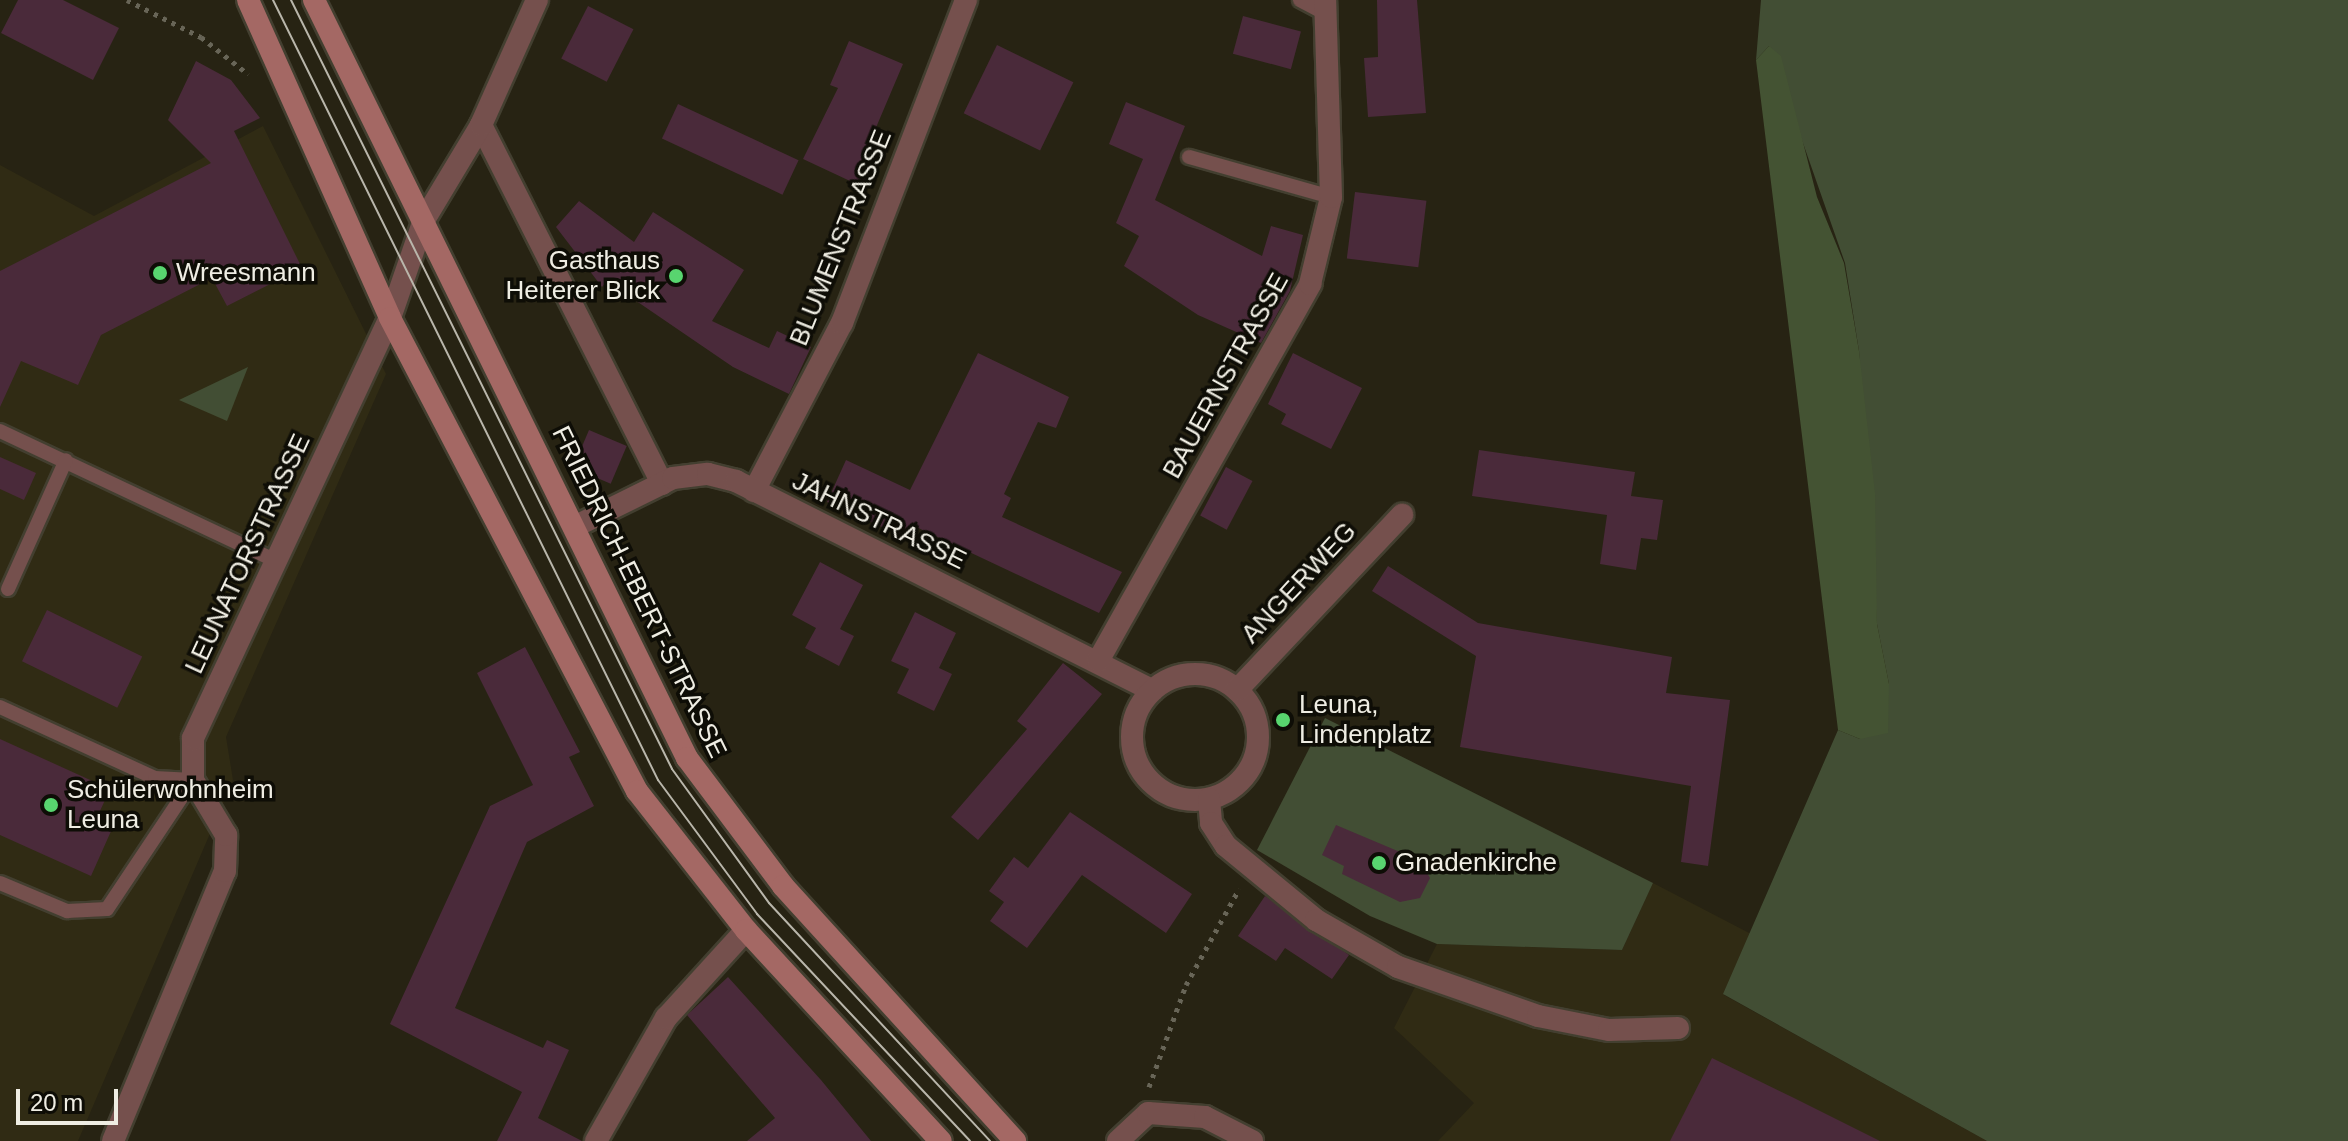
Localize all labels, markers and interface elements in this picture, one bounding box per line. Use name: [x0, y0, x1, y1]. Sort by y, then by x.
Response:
street label: BLUMENSTRASSE: [784, 126, 898, 350]
place label: Gasthaus Heiterer Blick: [505, 245, 660, 306]
place label: Wreesmann: [176, 257, 316, 289]
marker: Wreesmann: [151, 264, 169, 282]
marker: Gasthaus Heiterer Blick: [667, 267, 685, 285]
street label: BAUERNSTRASSE: [1157, 268, 1295, 484]
street label: FRIEDRICH-EBERT-STRASSE: [545, 421, 733, 763]
street label: LEUNATORSTRASSE: [179, 429, 317, 679]
street label: JAHNSTRASSE: [787, 465, 971, 577]
street label: ANGERWEG: [1235, 516, 1363, 650]
place label: Leuna, Lindenplatz: [1299, 689, 1432, 750]
marker: Leuna, Lindenplatz: [1274, 711, 1292, 729]
place label: Schülerwohnheim Leuna: [67, 774, 274, 836]
marker: Schülerwohnheim Leuna: [42, 796, 60, 814]
place label: Gnadenkirche: [1395, 847, 1557, 879]
marker: Gnadenkirche: [1370, 854, 1388, 872]
scale bar: [20, 1073, 122, 1123]
text: 20 m: [30, 1089, 83, 1116]

